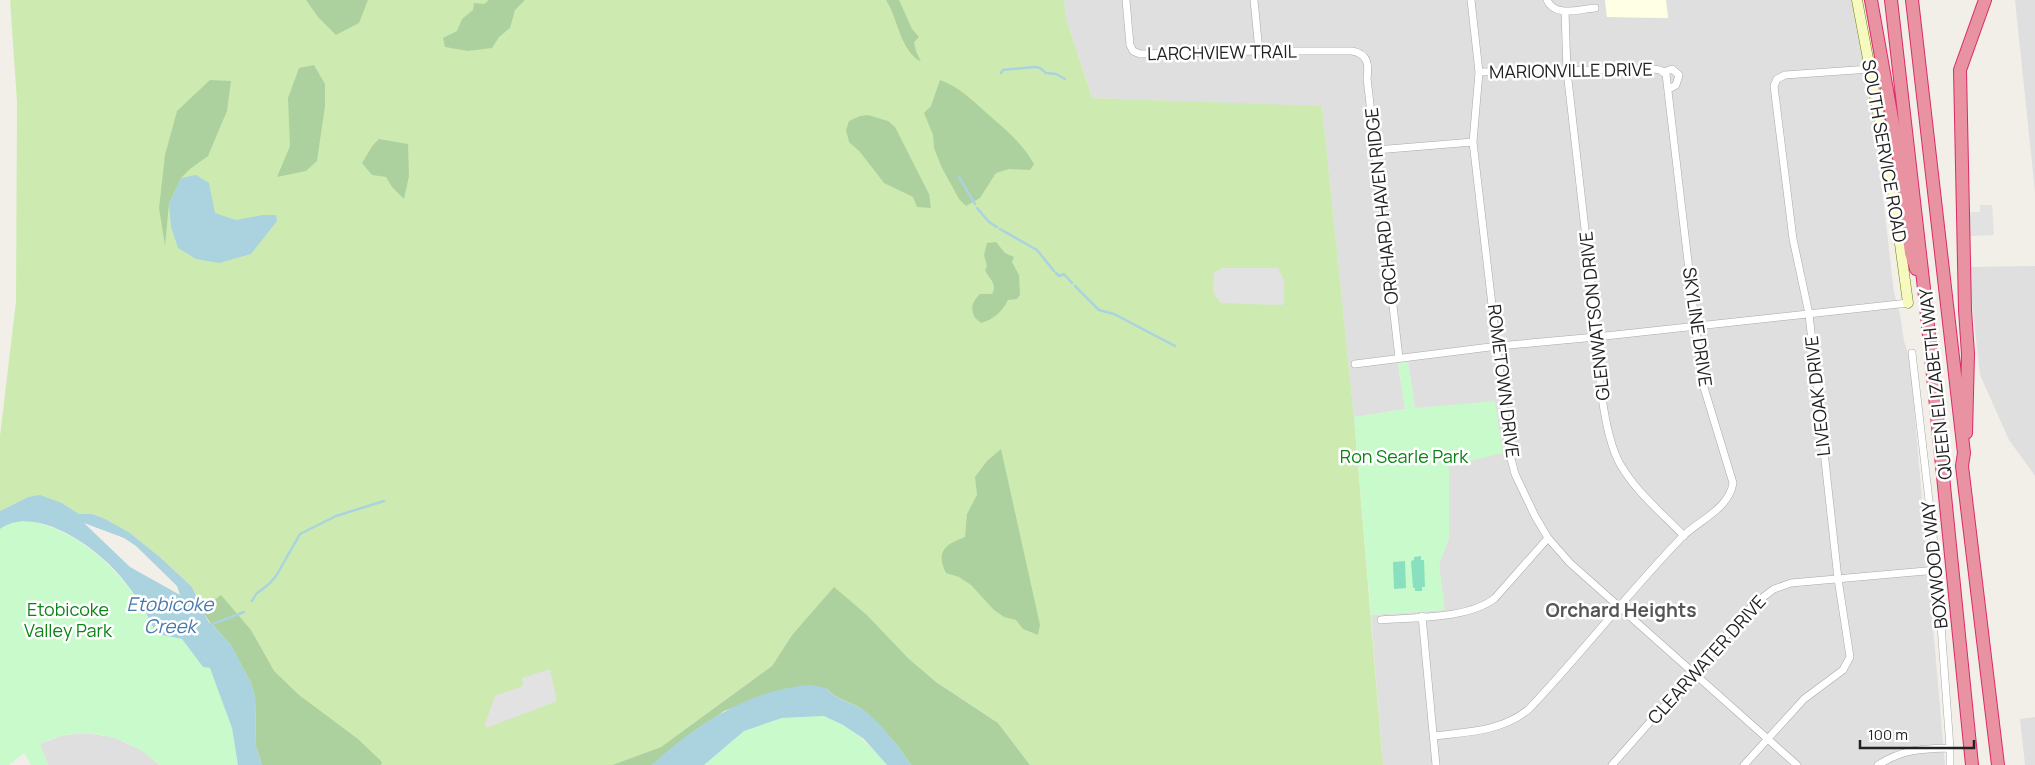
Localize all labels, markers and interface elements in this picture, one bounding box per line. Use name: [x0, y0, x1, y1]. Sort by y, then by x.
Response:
street label: LARCHVIEW TRAIL: [1147, 39, 1297, 65]
street label: MARIONVILLE DRIVE: [1489, 57, 1653, 83]
street label: SOUTH SERVICE ROAD: [1857, 57, 1913, 244]
street label: ORCHARD HAVEN RIDGE: [1359, 106, 1403, 306]
street label: GLENWATSON DRIVE: [1573, 230, 1615, 402]
street label: SKYLINE DRIVE: [1678, 266, 1718, 388]
street label: QUEEN ELIZABETH WAY: [1913, 286, 1957, 481]
street label: ROMETOWN DRIVE: [1483, 303, 1525, 459]
street label: LIVEOAK DRIVE: [1799, 335, 1835, 457]
park label: Ron Searle Park: [1340, 444, 1469, 468]
street label: BOXWOOD WAY: [1915, 499, 1953, 630]
street label: CLEARWATER DRIVE: [1642, 590, 1771, 729]
water label: Etobicoke Creek: [127, 591, 215, 639]
park label: Etobicoke Valley Park: [24, 597, 113, 642]
district label: Orchard Heights: [1546, 597, 1696, 623]
scale bar: [1860, 718, 1974, 750]
text: 100 m: [1868, 724, 1908, 745]

